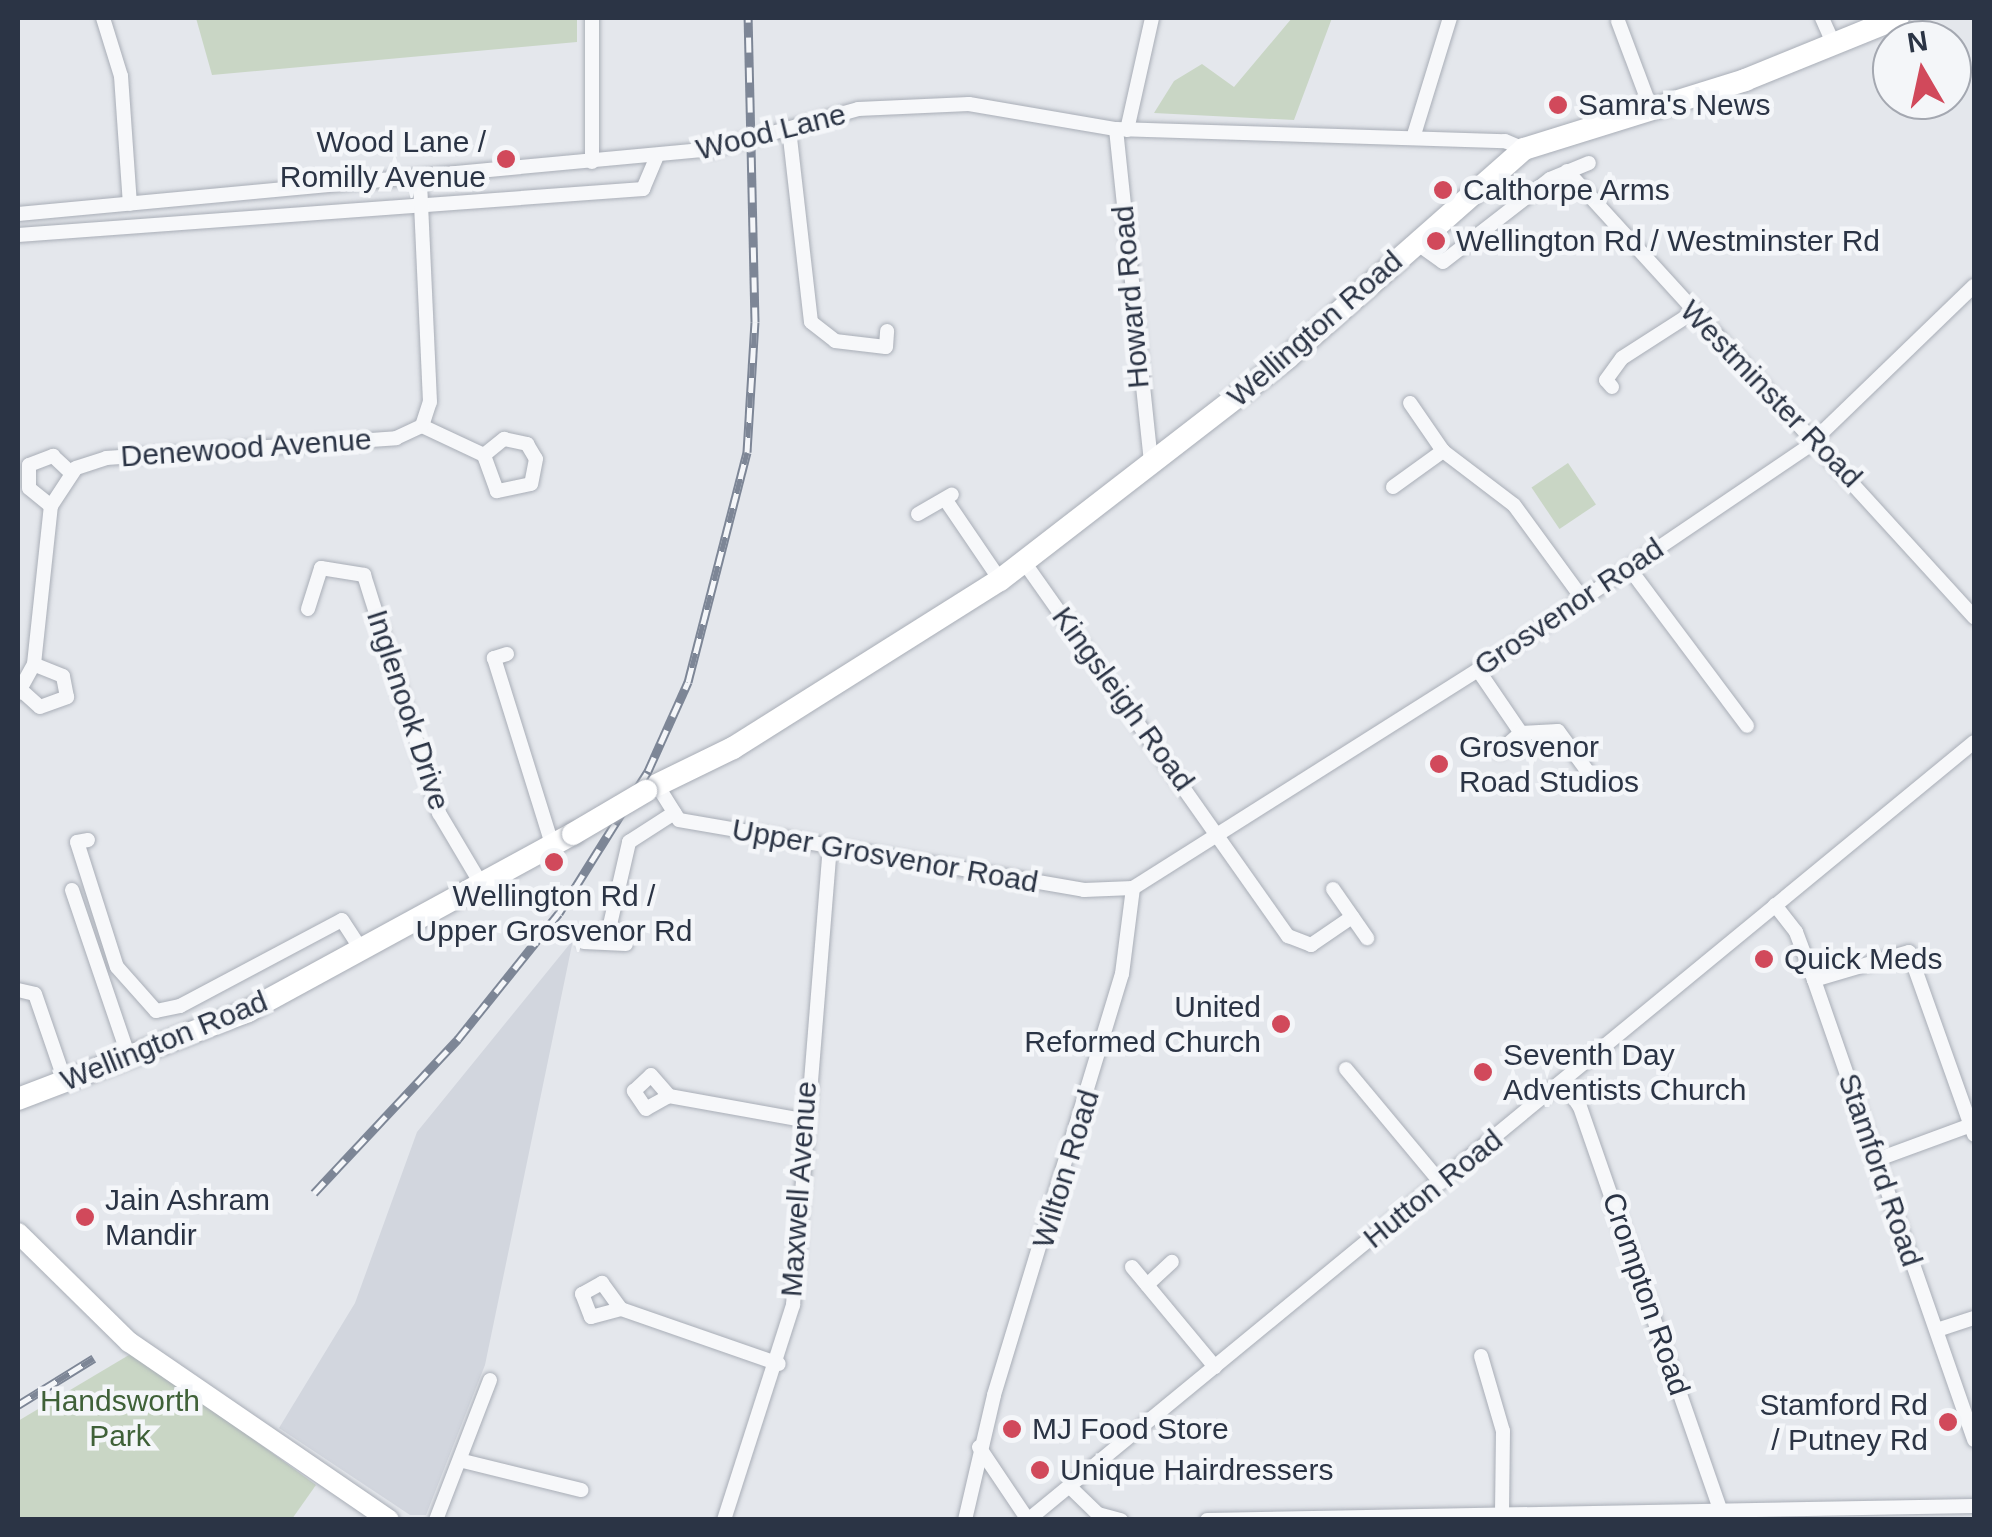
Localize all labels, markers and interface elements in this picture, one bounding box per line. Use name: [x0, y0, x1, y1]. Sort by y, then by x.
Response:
north arrow: [1872, 20, 1972, 120]
text: N: [1905, 25, 1930, 59]
place label: Samra's News: [1578, 87, 1770, 123]
marker: Samra's News: [1547, 94, 1569, 116]
street label: Wood Lane: [692, 96, 850, 168]
place label: Wood Lane / Romilly Avenue: [278, 124, 486, 194]
marker: Wood Lane / Romilly Avenue: [495, 148, 517, 170]
place label: Calthorpe Arms: [1463, 172, 1671, 208]
marker: Calthorpe Arms: [1432, 179, 1454, 201]
street label: Howard Road: [1105, 204, 1157, 390]
place label: Wellington Rd / Westminster Rd: [1456, 223, 1880, 259]
marker: Wellington Rd / Westminster Rd: [1425, 230, 1447, 252]
street label: Wellington Road: [1220, 243, 1410, 415]
street label: Westminster Road: [1673, 293, 1869, 495]
street label: Denewood Avenue: [119, 421, 373, 475]
street label: Grosvenor Road: [1468, 531, 1670, 683]
street label: Kingsleigh Road: [1044, 600, 1202, 798]
street label: Inglenook Drive: [359, 605, 457, 815]
place label: Grosvenor Road Studios: [1459, 729, 1639, 800]
marker: Grosvenor Road Studios: [1428, 753, 1450, 775]
street label: Upper Grosvenor Road: [729, 811, 1041, 901]
marker: Wellington Rd / Upper Grosvenor Rd: [543, 851, 565, 873]
place label: Wellington Rd / Upper Grosvenor Rd: [416, 878, 692, 948]
place label: Quick Meds: [1784, 941, 1942, 977]
marker: Quick Meds: [1753, 948, 1775, 970]
street label: Wellington Road: [55, 983, 273, 1099]
place label: United Reformed Church: [1024, 989, 1261, 1060]
marker: United Reformed Church: [1270, 1013, 1292, 1035]
place label: Seventh Day Adventists Church: [1503, 1037, 1746, 1108]
marker: Seventh Day Adventists Church: [1472, 1061, 1494, 1083]
street label: Stamford Road: [1830, 1069, 1930, 1271]
street label: Maxwell Avenue: [773, 1079, 825, 1299]
street label: Wilton Road: [1025, 1086, 1107, 1252]
street label: Hutton Road: [1356, 1122, 1510, 1256]
place label: Jain Ashram Mandir: [105, 1182, 272, 1252]
street label: Crompton Road: [1595, 1188, 1697, 1400]
marker: Jain Ashram Mandir: [74, 1206, 96, 1228]
park label: Handsworth Park: [40, 1383, 200, 1454]
place label: Stamford Rd / Putney Rd: [1760, 1387, 1928, 1458]
place label: MJ Food Store: [1032, 1411, 1229, 1447]
marker: Stamford Rd / Putney Rd: [1937, 1411, 1959, 1433]
marker: MJ Food Store: [1001, 1418, 1023, 1440]
place label: Unique Hairdressers: [1060, 1452, 1333, 1488]
marker: Unique Hairdressers: [1029, 1459, 1051, 1481]

